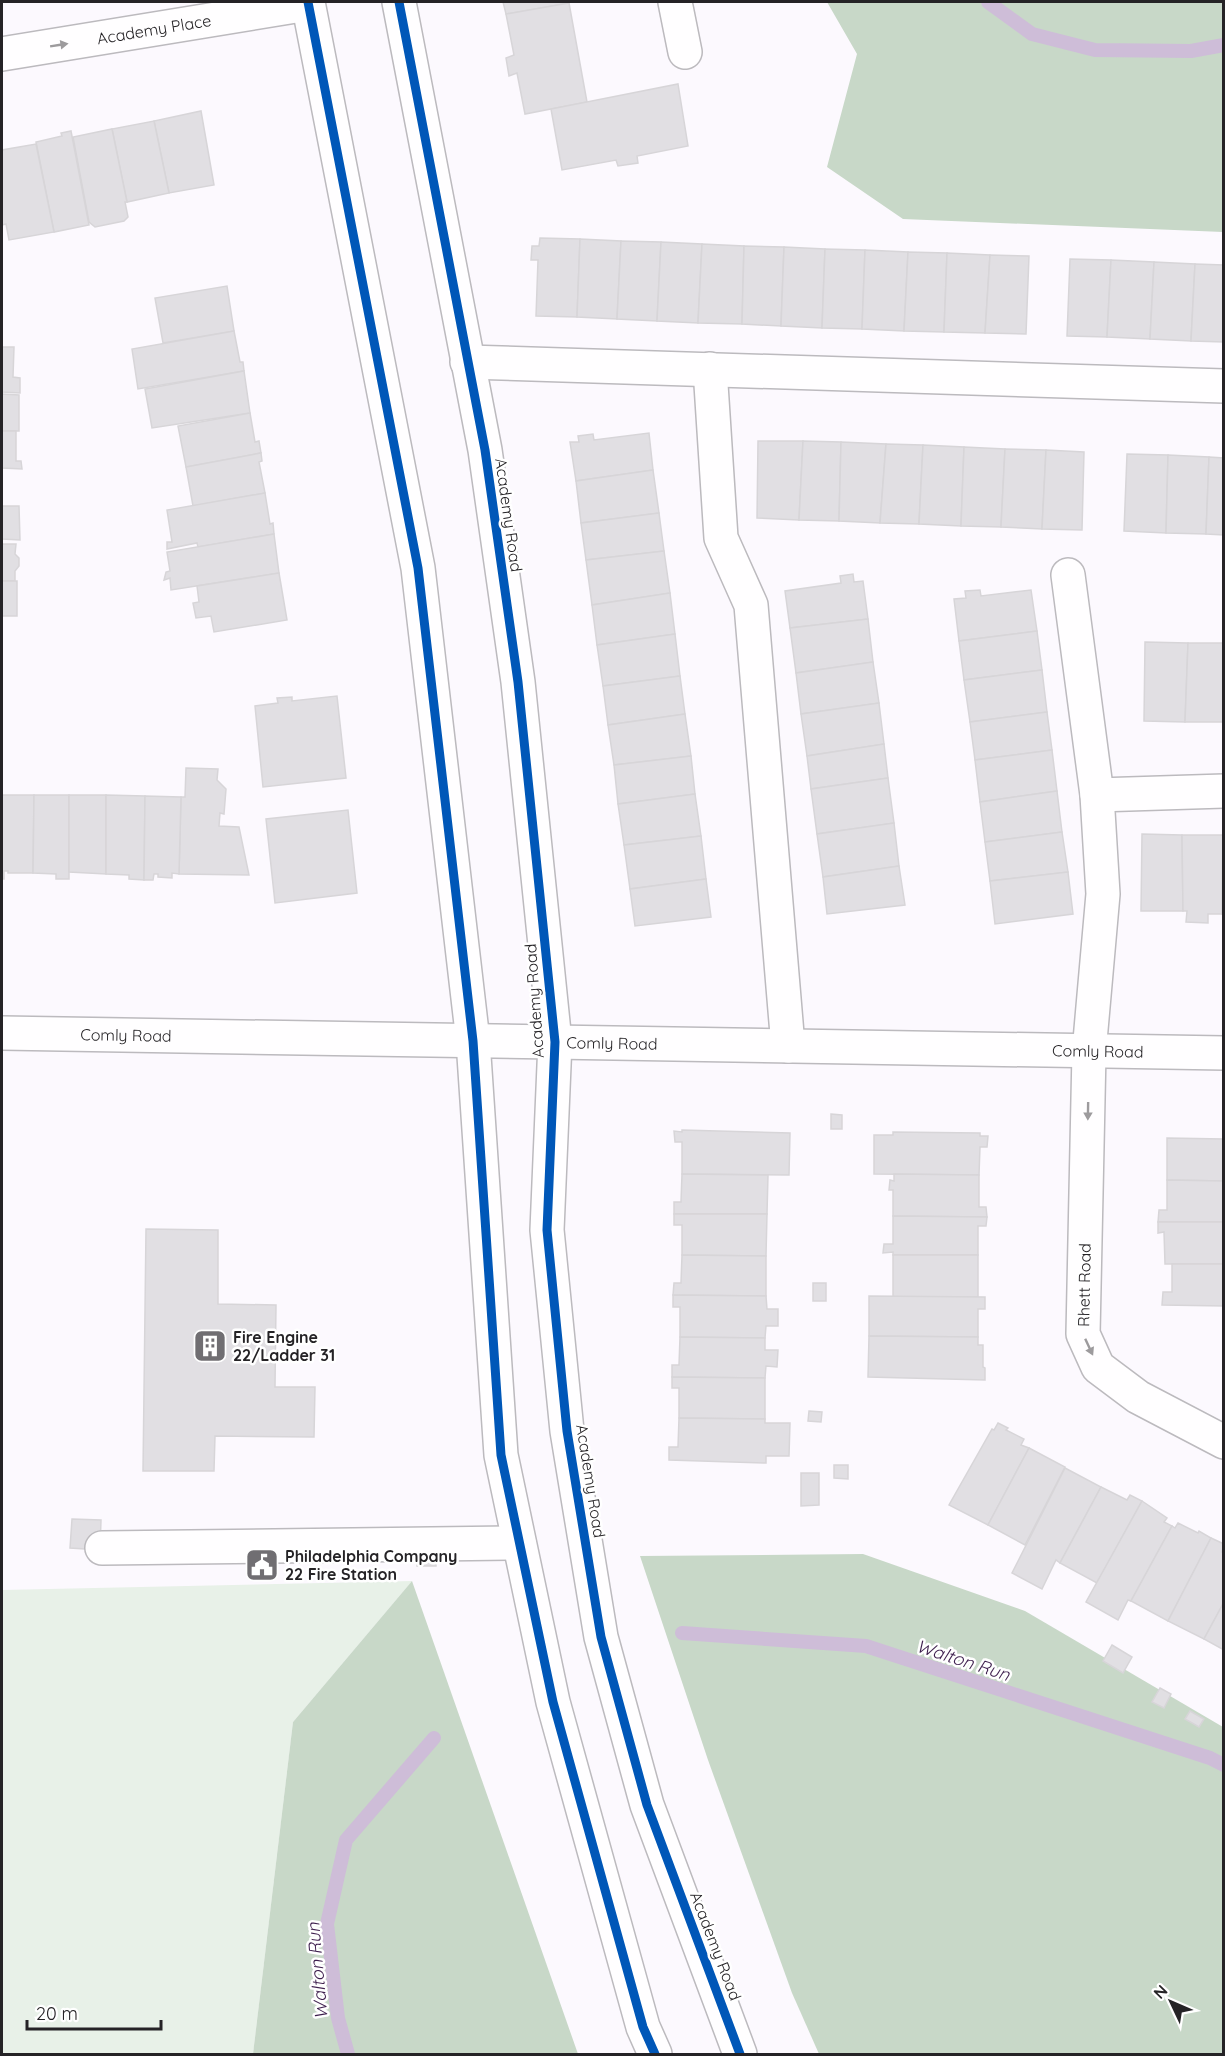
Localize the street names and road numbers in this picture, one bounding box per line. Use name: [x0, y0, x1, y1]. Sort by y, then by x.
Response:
street label: Academy Place: [95, 10, 213, 48]
street label: Academy Road: [491, 457, 527, 573]
street label: Academy Road: [520, 943, 548, 1059]
street label: Comly Road: [80, 1024, 172, 1046]
street label: Comly Road: [566, 1032, 658, 1054]
street label: Comly Road: [1052, 1040, 1144, 1062]
street label: Rhett Road: [1073, 1243, 1095, 1327]
street label: Academy Road: [572, 1423, 610, 1539]
street label: Academy Road: [686, 1889, 746, 2003]

